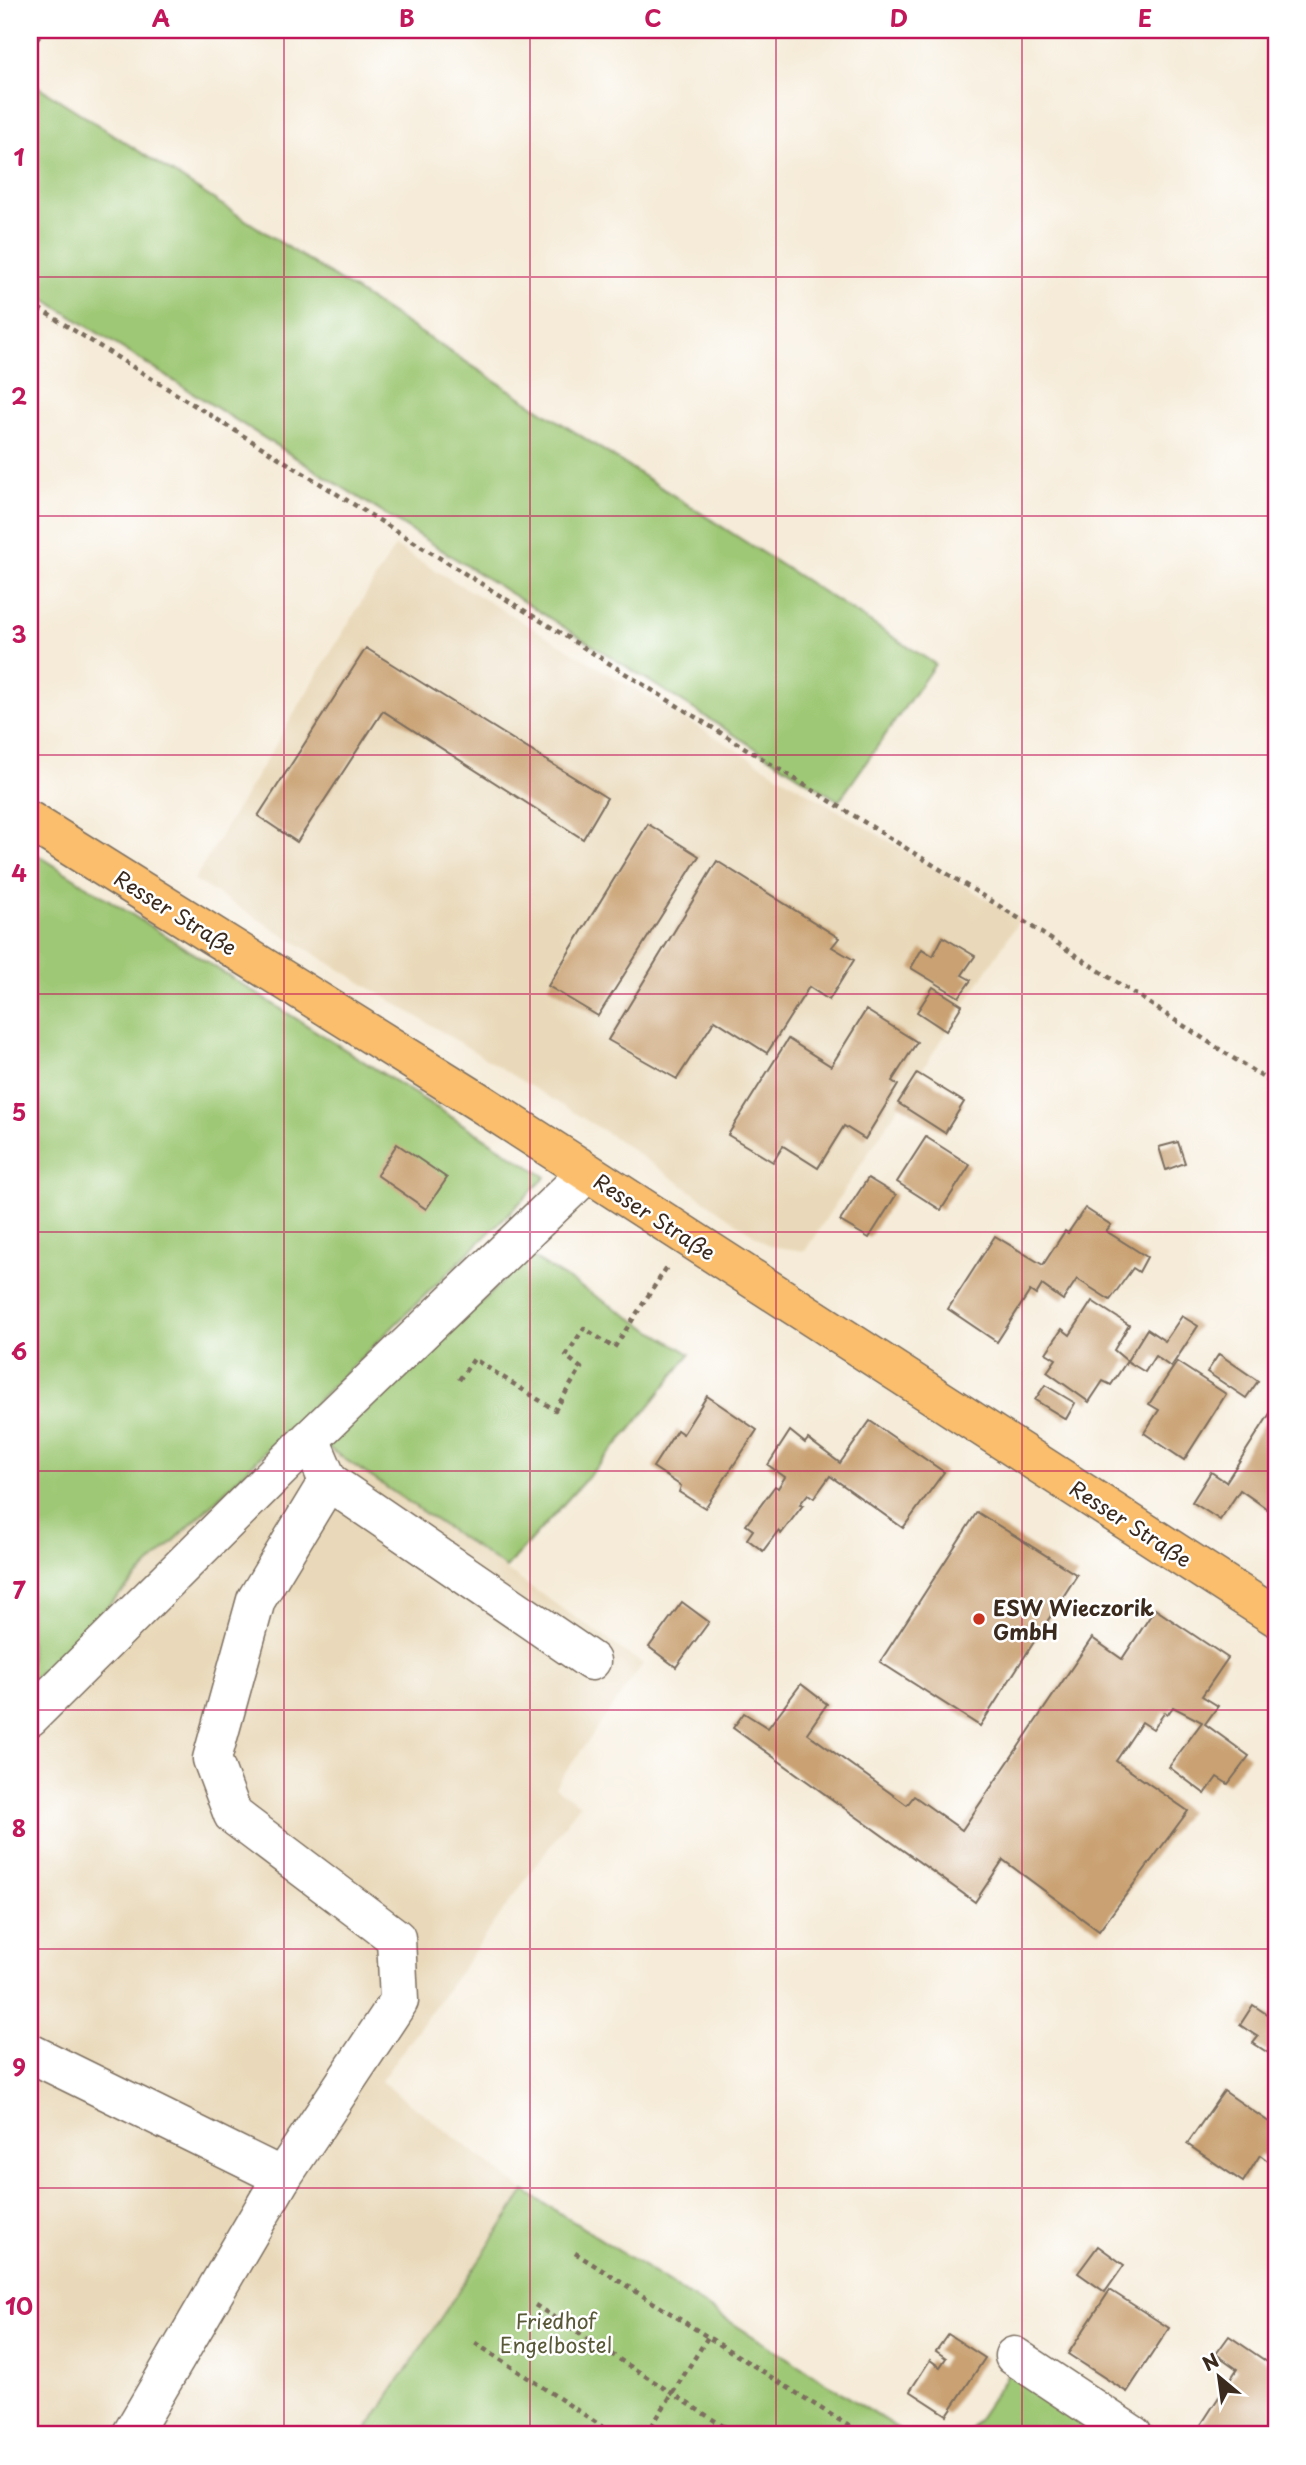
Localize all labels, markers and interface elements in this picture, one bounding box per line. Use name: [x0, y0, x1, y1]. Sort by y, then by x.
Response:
text: A: [152, 0, 170, 35]
text: B: [399, 0, 415, 35]
text: C: [644, 0, 662, 35]
text: D: [890, 0, 908, 35]
text: E: [1138, 0, 1152, 35]
text: 1: [14, 139, 25, 174]
text: 2: [11, 378, 27, 413]
text: 3: [11, 616, 27, 651]
text: 4: [11, 855, 27, 890]
street label: Resser Straße: [108, 861, 244, 963]
text: 5: [12, 1094, 26, 1129]
street label: Resser Straße: [588, 1164, 722, 1268]
text: 6: [11, 1333, 27, 1368]
street label: Resser Straße: [1064, 1471, 1198, 1575]
text: 7: [12, 1572, 26, 1607]
place label: ESW Wieczorik GmbH: [993, 1591, 1154, 1647]
marker: ESW Wieczorik GmbH: [971, 1611, 987, 1627]
text: 8: [12, 1810, 26, 1845]
text: 9: [12, 2049, 26, 2084]
text: 10: [5, 2288, 33, 2323]
park label: Friedhof Engelbostel: [500, 2304, 612, 2360]
north arrow: [1184, 2342, 1254, 2412]
text: N: [1197, 2345, 1224, 2377]

